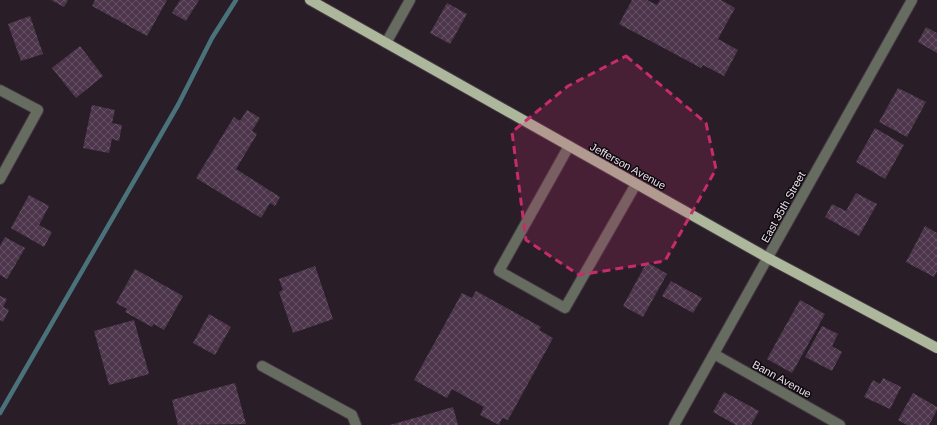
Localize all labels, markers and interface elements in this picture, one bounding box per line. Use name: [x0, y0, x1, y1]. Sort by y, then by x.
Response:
street label: Jefferson Avenue: [588, 140, 668, 192]
street label: East 35th Street: [759, 170, 807, 244]
street label: Bann Avenue: [751, 358, 813, 400]

